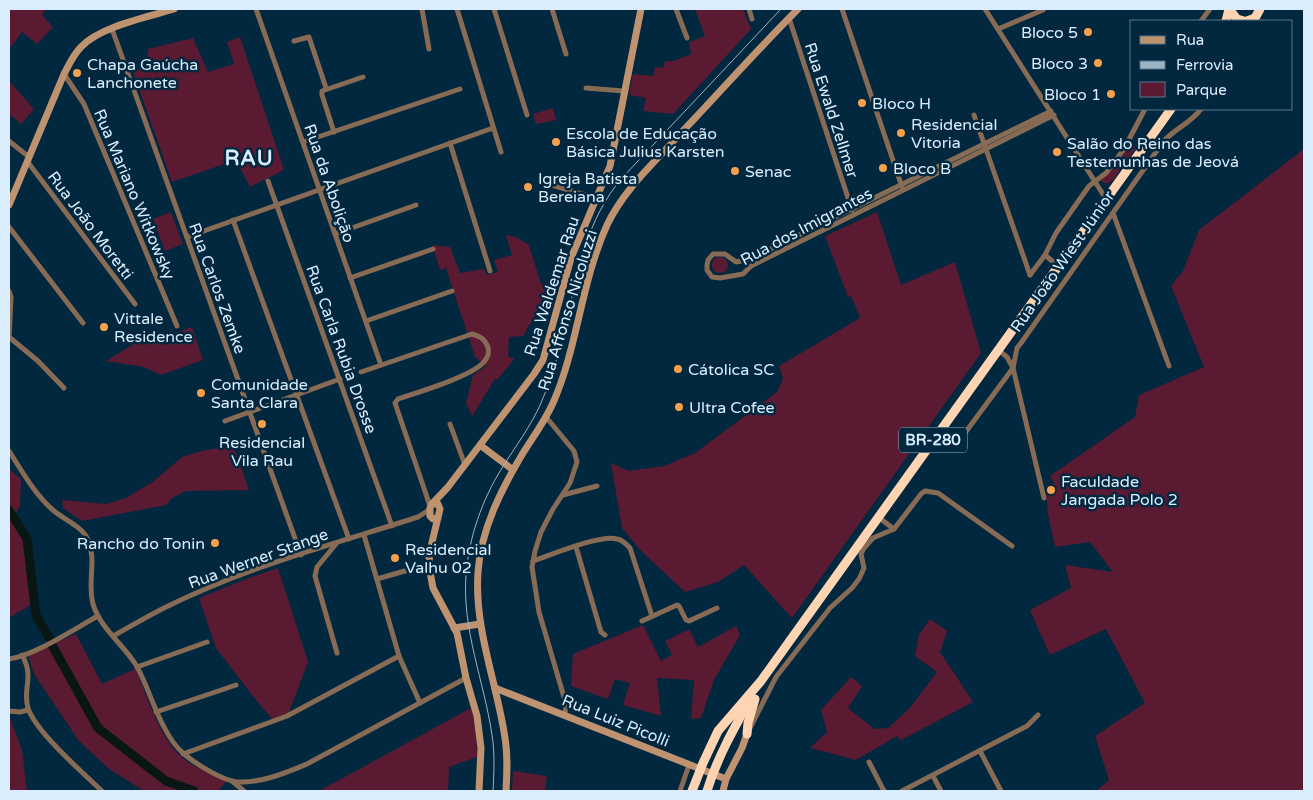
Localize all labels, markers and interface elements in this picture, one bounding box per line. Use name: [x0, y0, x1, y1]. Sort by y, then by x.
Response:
legend: [1130, 20, 1293, 110]
place label: Bloco 5: [1021, 23, 1078, 43]
marker: Bloco 5: [1082, 26, 1094, 38]
text: Rua: [1176, 31, 1204, 49]
street label: Rua Ewald Zellmer: [800, 40, 863, 181]
place label: Bloco 3: [1031, 54, 1088, 74]
place label: Chapa Gaúcha Lanchonete: [87, 55, 198, 93]
text: Ferrovia: [1176, 56, 1233, 74]
marker: Bloco 3: [1092, 57, 1104, 69]
marker: Chapa Gaúcha Lanchonete: [71, 67, 83, 79]
text: Parque: [1176, 81, 1227, 99]
place label: Bloco 1: [1044, 85, 1101, 105]
marker: Bloco 1: [1105, 88, 1117, 100]
place label: Bloco H: [872, 94, 931, 114]
marker: Bloco H: [856, 97, 868, 109]
street label: Rua Mariano Witkowsky: [89, 106, 179, 283]
place label: Residencial Vitoria: [911, 115, 998, 153]
street label: Rua da Abolição: [299, 121, 359, 245]
place label: Escola de Educação Básica Julius Karsten: [566, 124, 724, 162]
marker: Residencial Vitoria: [895, 127, 907, 139]
place label: Salão do Reino das Testemunhas de Jeová: [1067, 134, 1239, 172]
marker: Escola de Educação Básica Julius Karsten: [550, 136, 562, 148]
district label: RAU: [224, 146, 274, 171]
marker: Salão do Reino das Testemunhas de Jeová: [1051, 146, 1063, 158]
place label: Bloco B: [893, 159, 951, 179]
place label: Senac: [745, 162, 791, 182]
marker: Bloco B: [877, 162, 889, 174]
marker: Senac: [729, 165, 741, 177]
street label: Rua João Moretti: [43, 167, 137, 284]
place label: Igreja Batista Bereiana: [538, 169, 637, 207]
marker: Igreja Batista Bereiana: [522, 181, 534, 193]
street label: Rua dos Imigrantes: [737, 184, 876, 270]
street label: Rua João Wiest Júnior: [1006, 186, 1120, 336]
street label: Rua Waldemar Rau: [520, 214, 584, 359]
street label: Rua Carlos Zemke: [184, 220, 250, 356]
street label: Rua Affonso Nicoluzzi: [534, 227, 602, 393]
street label: Rua Carla Rubia Drosse: [301, 262, 381, 436]
place label: Vittale Residence: [114, 309, 193, 347]
marker: Vittale Residence: [98, 321, 110, 333]
place label: Cátolica SC: [688, 360, 774, 380]
marker: Cátolica SC: [672, 363, 684, 375]
place label: Comunidade Santa Clara: [211, 375, 308, 413]
marker: Comunidade Santa Clara: [195, 387, 207, 399]
place label: Ultra Cofee: [689, 398, 775, 418]
marker: Ultra Cofee: [673, 401, 685, 413]
marker: Residencial Vila Rau: [256, 418, 268, 430]
road number: BR-280: [899, 428, 967, 452]
place label: Residencial Vila Rau: [219, 433, 305, 471]
place label: Faculdade Jangada Polo 2: [1061, 472, 1178, 510]
marker: Faculdade Jangada Polo 2: [1045, 484, 1057, 496]
street label: Rua Werner Stange: [186, 524, 331, 594]
place label: Rancho do Tonin: [77, 534, 205, 554]
marker: Rancho do Tonin: [209, 537, 221, 549]
place label: Residencial Valhu 02: [405, 540, 492, 578]
marker: Residencial Valhu 02: [389, 552, 401, 564]
street label: Rua Luiz Picolli: [559, 690, 672, 752]

